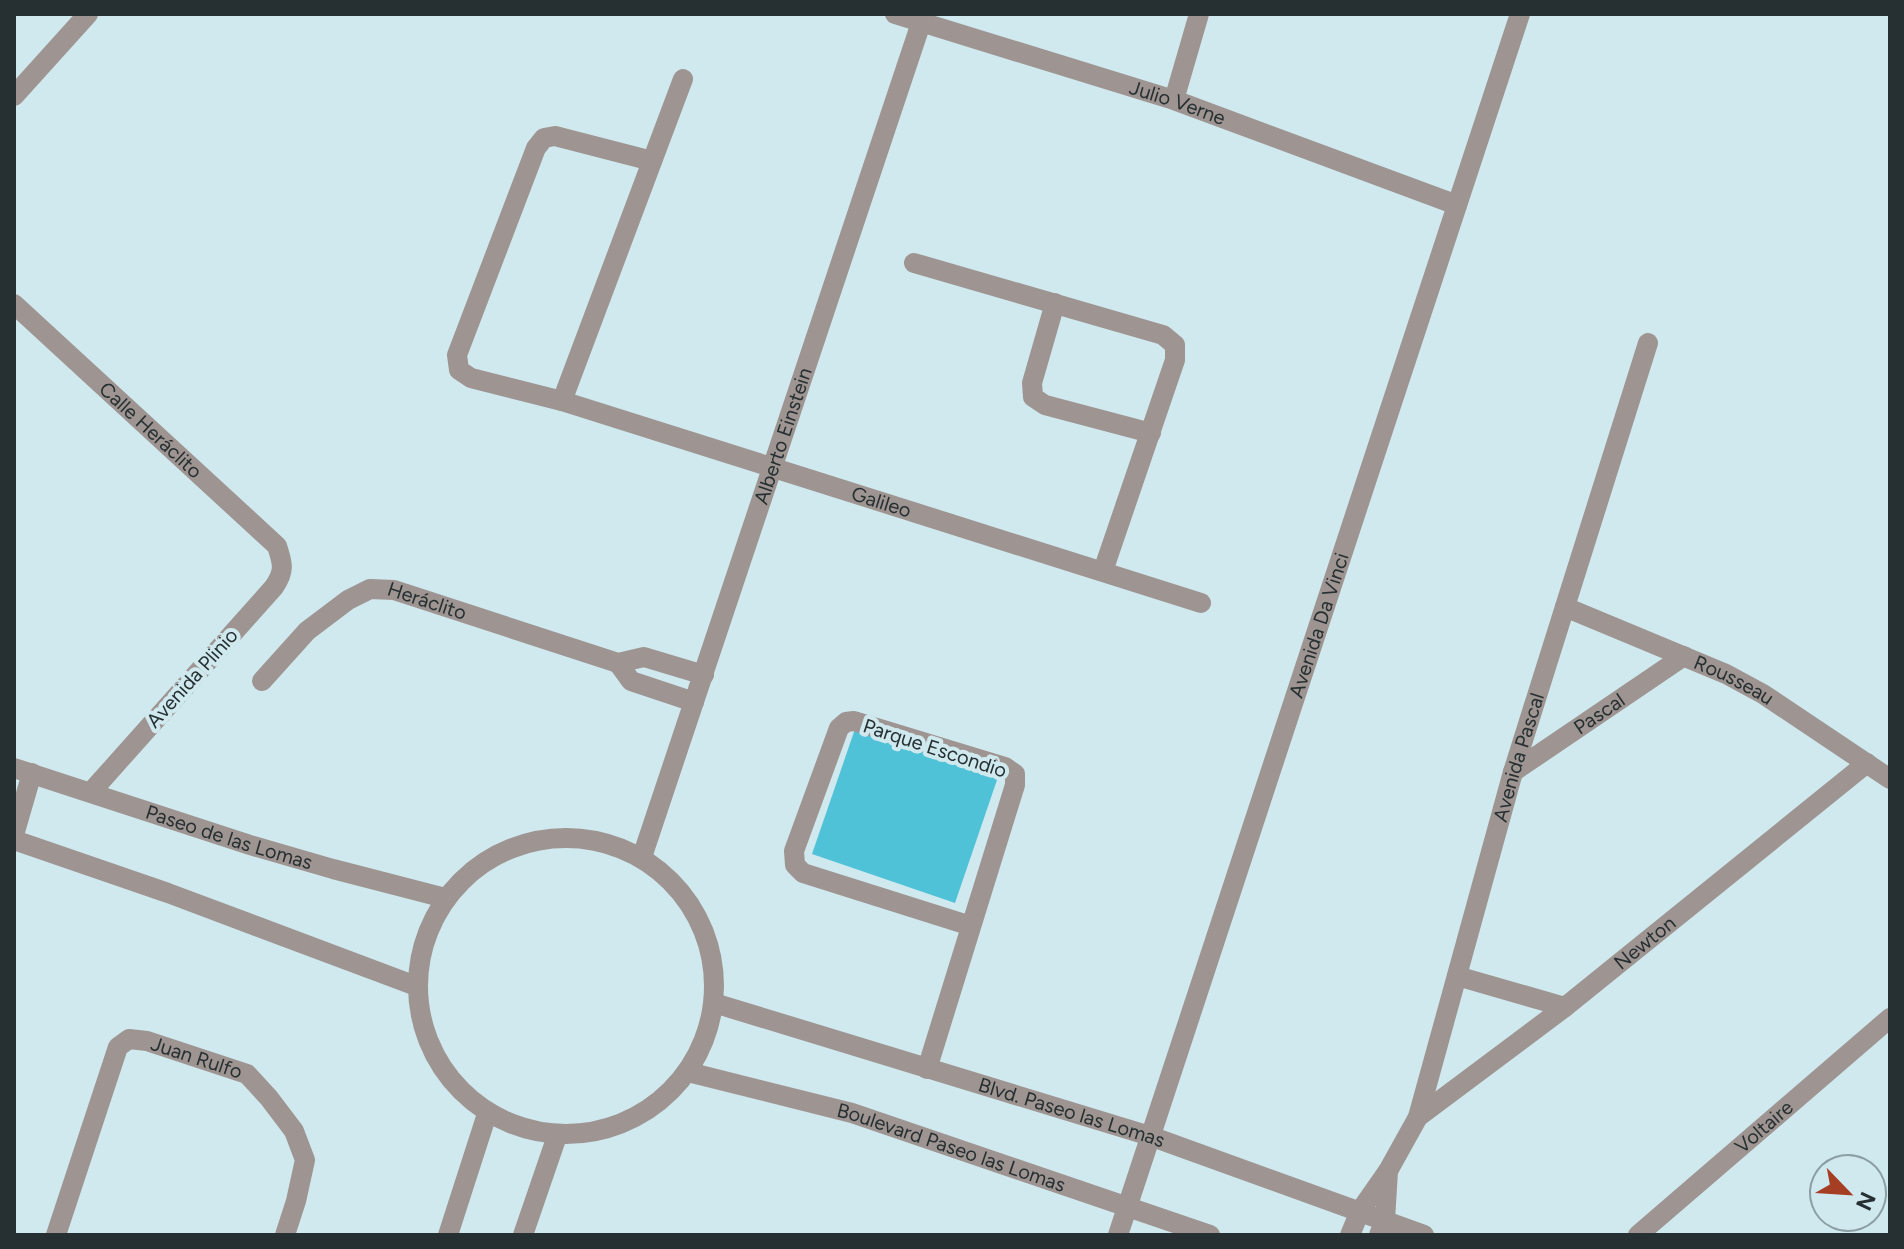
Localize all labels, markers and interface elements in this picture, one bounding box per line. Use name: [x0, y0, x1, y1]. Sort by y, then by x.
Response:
street label: Julio Verne: [1127, 75, 1229, 130]
street label: Alberto Einstein: [749, 364, 817, 507]
street label: Calle Heráclito: [94, 377, 207, 483]
street label: Galileo: [848, 481, 914, 523]
street label: Avenida Da Vinci: [1284, 550, 1354, 701]
street label: Heráclito: [384, 577, 470, 625]
street label: Avenida Plinio: [141, 623, 243, 733]
street label: Rousseau: [1690, 650, 1779, 710]
street label: Pascal: [1569, 688, 1629, 739]
street label: Avenida Pascal: [1488, 690, 1549, 825]
street label: Parque Escondio: [860, 713, 1010, 783]
street label: Paseo de las Lomas: [143, 800, 315, 874]
street label: Newton: [1609, 911, 1680, 975]
street label: Juan Rulfo: [148, 1031, 245, 1084]
street label: Blvd. Paseo las Lomas: [976, 1072, 1168, 1152]
street label: Voltaire: [1730, 1095, 1798, 1158]
street label: Boulevard Paseo las Lomas: [835, 1098, 1069, 1197]
north arrow: [1808, 1153, 1888, 1233]
text: N: [1850, 1188, 1882, 1215]

